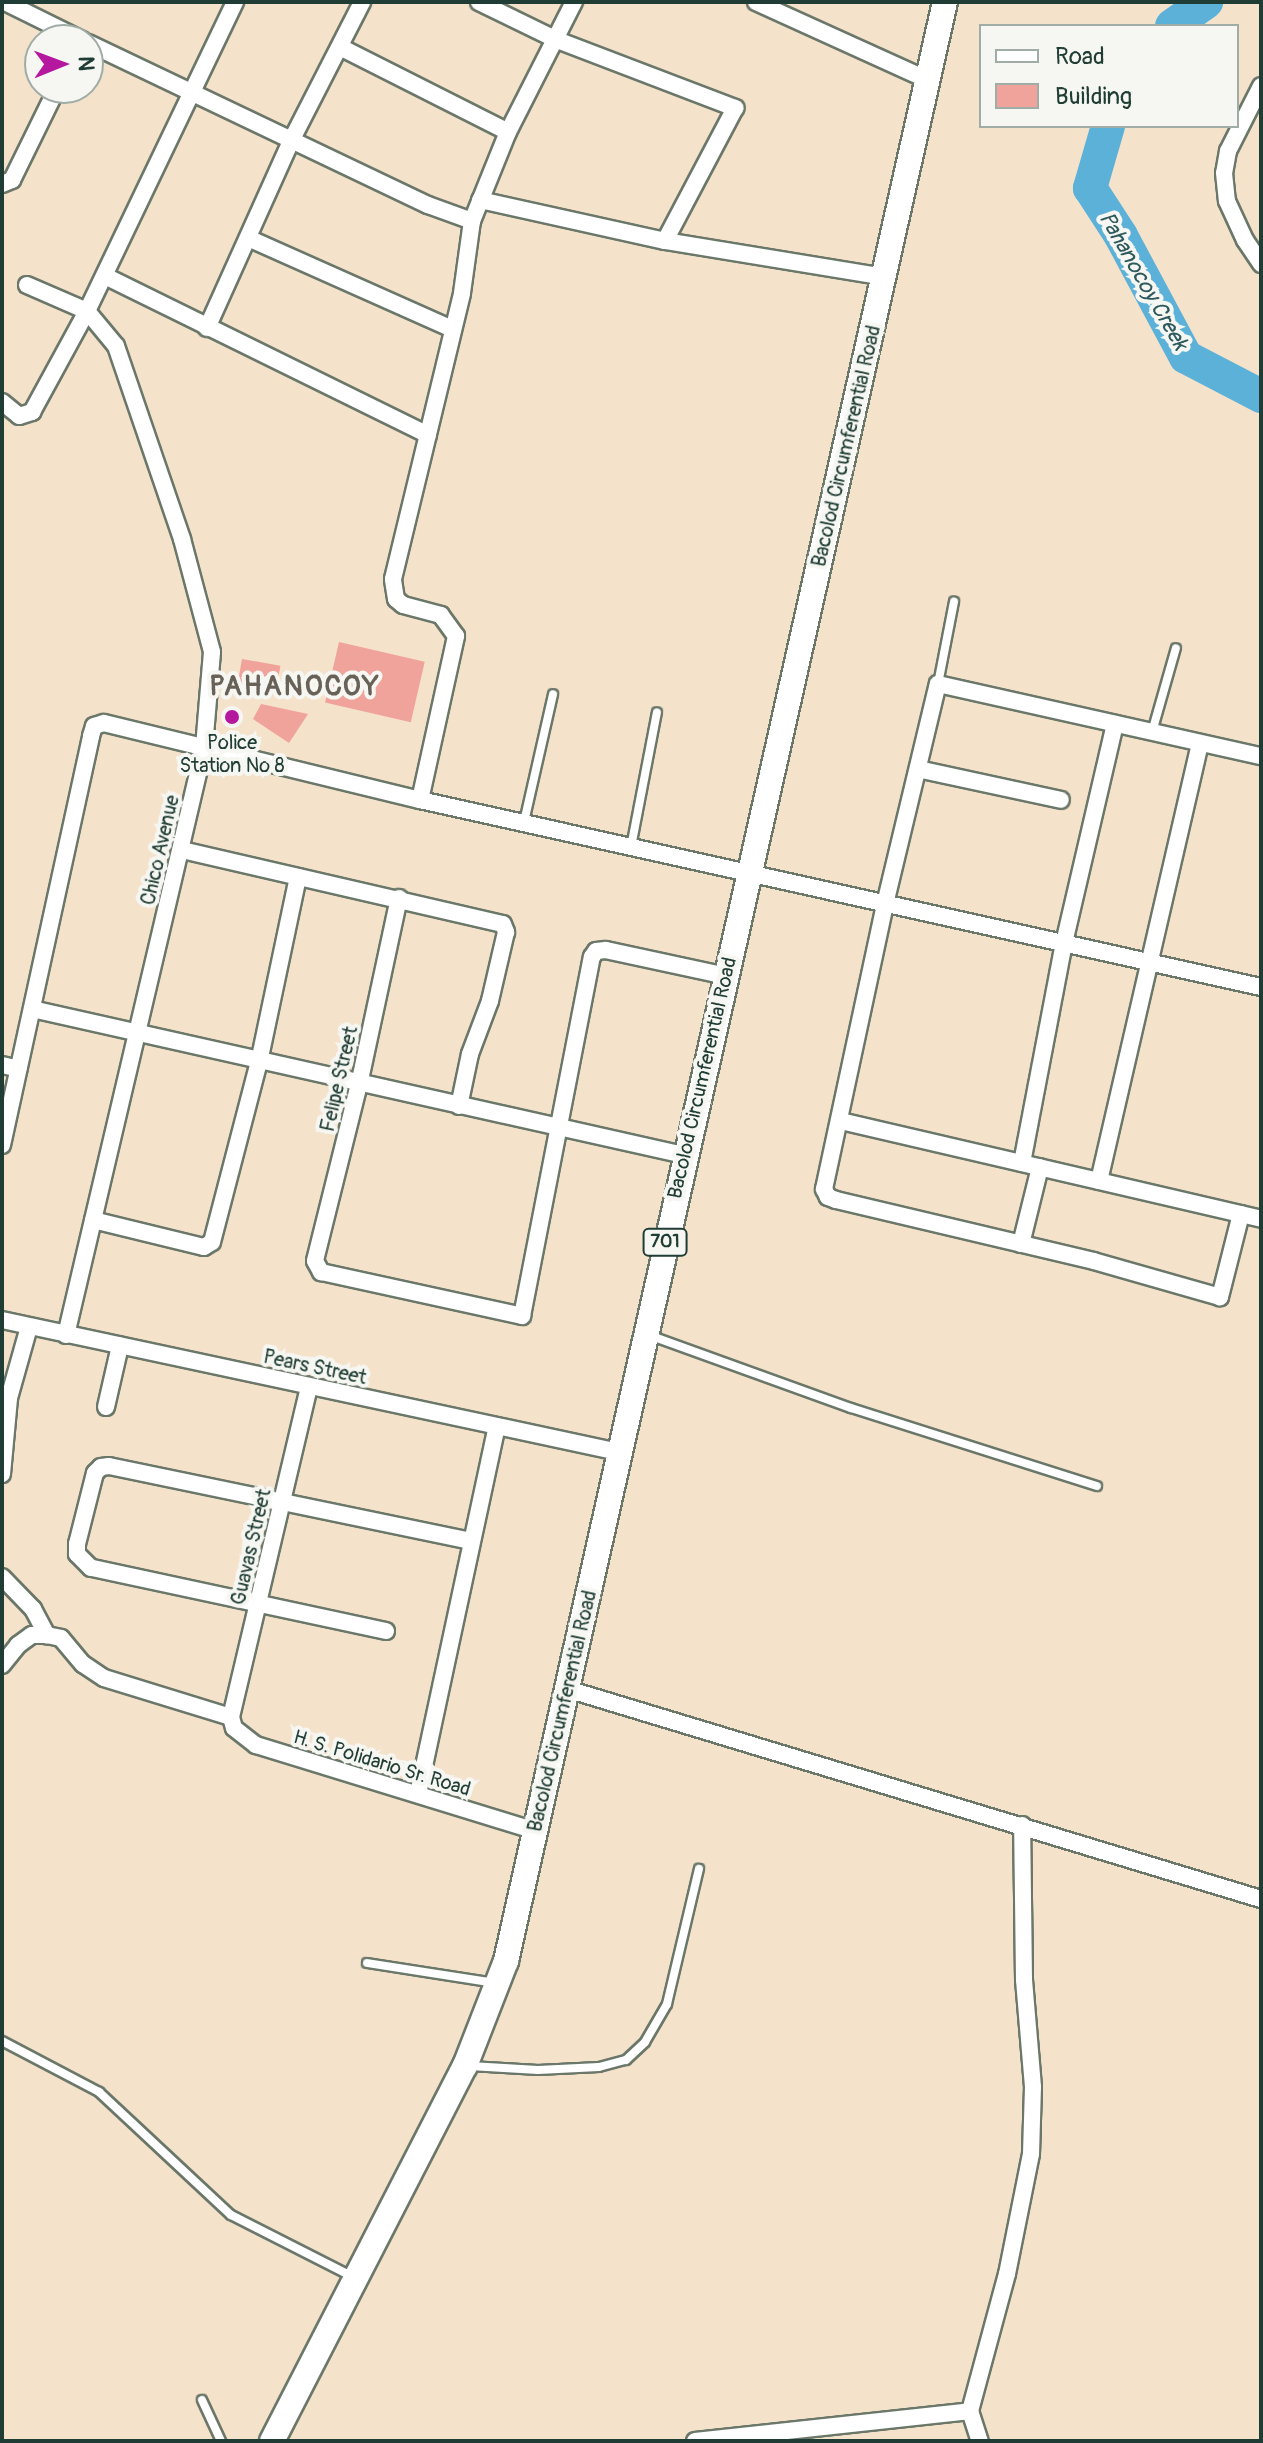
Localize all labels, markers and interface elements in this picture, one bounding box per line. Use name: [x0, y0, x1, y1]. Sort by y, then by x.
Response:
north arrow: [24, 24, 104, 104]
legend: [979, 24, 1239, 128]
text: Road: [1055, 42, 1105, 71]
text: N: [72, 56, 100, 71]
text: Building: [1055, 82, 1132, 111]
water label: Pahanocoy Creek: [1093, 207, 1193, 355]
street label: Bacolod Circumferential Road: [807, 323, 885, 569]
district label: PAHANOCOY: [209, 670, 381, 704]
marker: Police Station № 8: [223, 708, 241, 726]
place label: Police Station № 8: [180, 730, 284, 777]
street label: Chico Avenue: [136, 793, 184, 907]
street label: Bacolod Circumferential Road: [663, 955, 741, 1201]
street label: Felipe Street: [315, 1024, 363, 1134]
road number: 701: [641, 1228, 689, 1256]
street label: Pears Street: [261, 1344, 369, 1390]
street label: Guavas Street: [226, 1487, 276, 1607]
street label: Bacolod Circumferential Road: [523, 1588, 601, 1834]
street label: H. S. Polidario Sr. Road: [291, 1725, 473, 1801]

